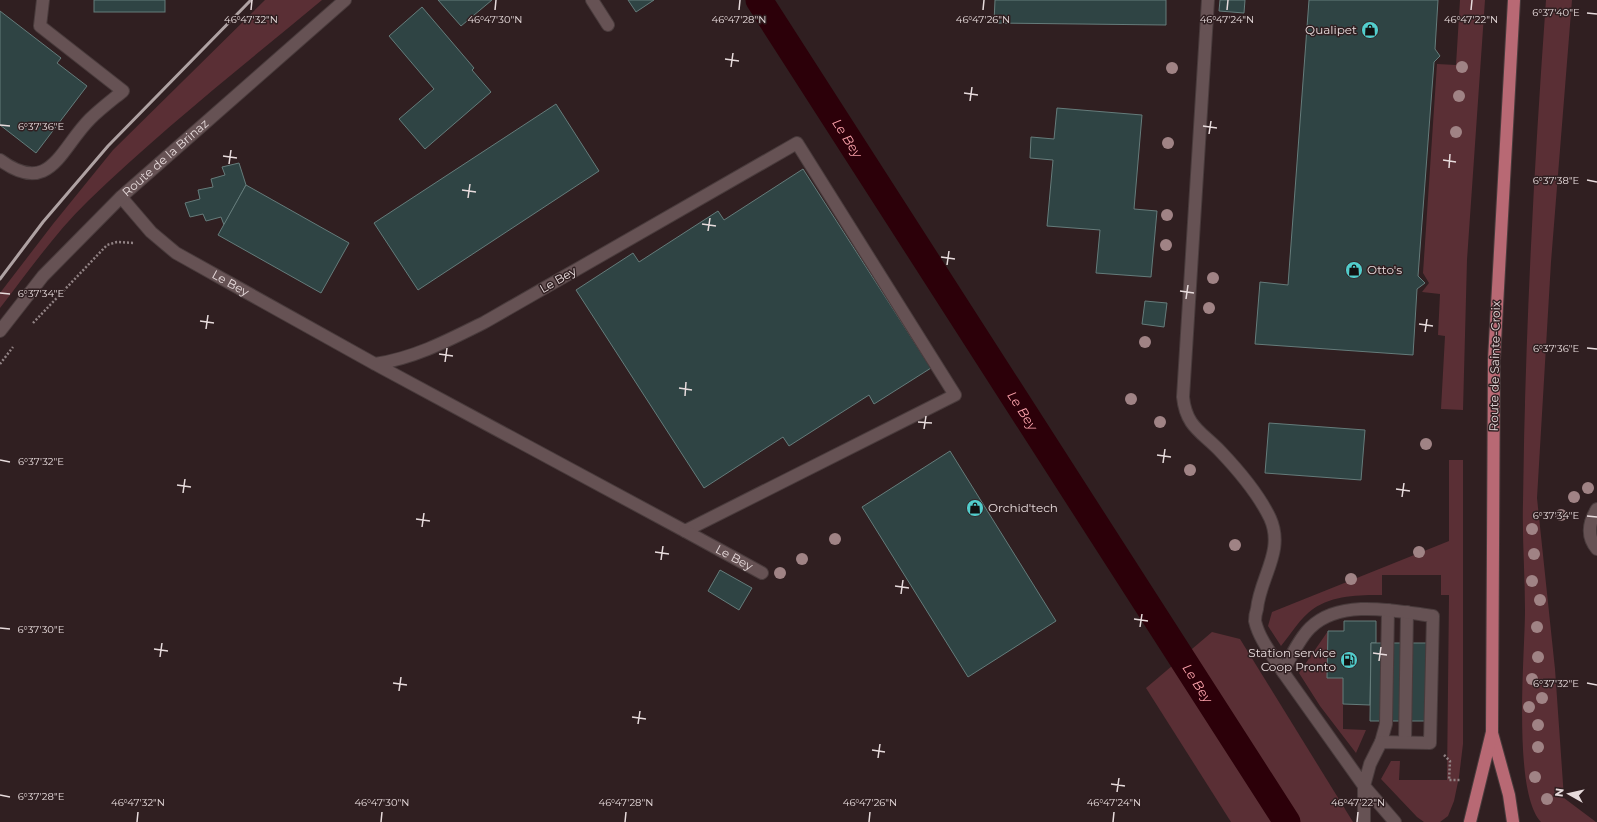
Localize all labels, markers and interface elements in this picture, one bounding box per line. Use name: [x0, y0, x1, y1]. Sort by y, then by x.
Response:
text: 6°37'40"E: [1532, 6, 1580, 19]
text: 46°47'32"N: [224, 13, 278, 26]
text: 46°47'30"N: [468, 13, 522, 26]
text: 46°47'28"N: [712, 13, 766, 26]
text: 46°47'26"N: [956, 13, 1010, 26]
text: 46°47'24"N: [1200, 13, 1254, 26]
text: 46°47'22"N: [1444, 13, 1498, 26]
shop icon: Qualipet: [1360, 20, 1380, 40]
place label: Qualipet: [1305, 22, 1357, 37]
water label: Le Bey: [829, 115, 867, 161]
street label: Route de la Brinaz: [119, 116, 211, 199]
text: 6°37'36"E: [18, 120, 64, 133]
text: 6°37'38"E: [1533, 174, 1580, 187]
shop icon: Otto's: [1344, 260, 1364, 280]
place label: Otto's: [1367, 262, 1402, 277]
street label: Le Bey: [537, 263, 579, 296]
street label: Le Bey: [209, 267, 252, 299]
text: 6°37'34"E: [18, 287, 65, 300]
street label: Route de Sainte-Croix: [1486, 300, 1503, 431]
text: 6°37'36"E: [1533, 342, 1579, 355]
water label: Le Bey: [1004, 388, 1042, 434]
text: 6°37'32"E: [18, 455, 64, 468]
shop icon: Orchid'tech: [965, 498, 985, 518]
place label: Orchid'tech: [988, 500, 1058, 515]
text: 6°37'34"E: [1533, 509, 1580, 522]
street label: Le Bey: [713, 541, 756, 574]
text: 6°37'30"E: [18, 623, 65, 636]
place label: Station service Coop Pronto: [1248, 645, 1336, 674]
fuel station icon: Station service Coop Pronto: [1339, 650, 1359, 670]
water label: Le Bey: [1179, 661, 1217, 707]
text: 6°37'32"E: [1533, 677, 1579, 690]
north arrow: [1549, 774, 1589, 814]
text: N: [1552, 787, 1567, 798]
text: 6°37'28"E: [18, 790, 65, 803]
text: 46°47'32"N: [111, 796, 165, 809]
text: 46°47'30"N: [355, 796, 409, 809]
text: 46°47'28"N: [599, 796, 653, 809]
text: 46°47'26"N: [843, 796, 897, 809]
text: 46°47'24"N: [1087, 796, 1141, 809]
text: 46°47'22"N: [1331, 796, 1385, 809]

